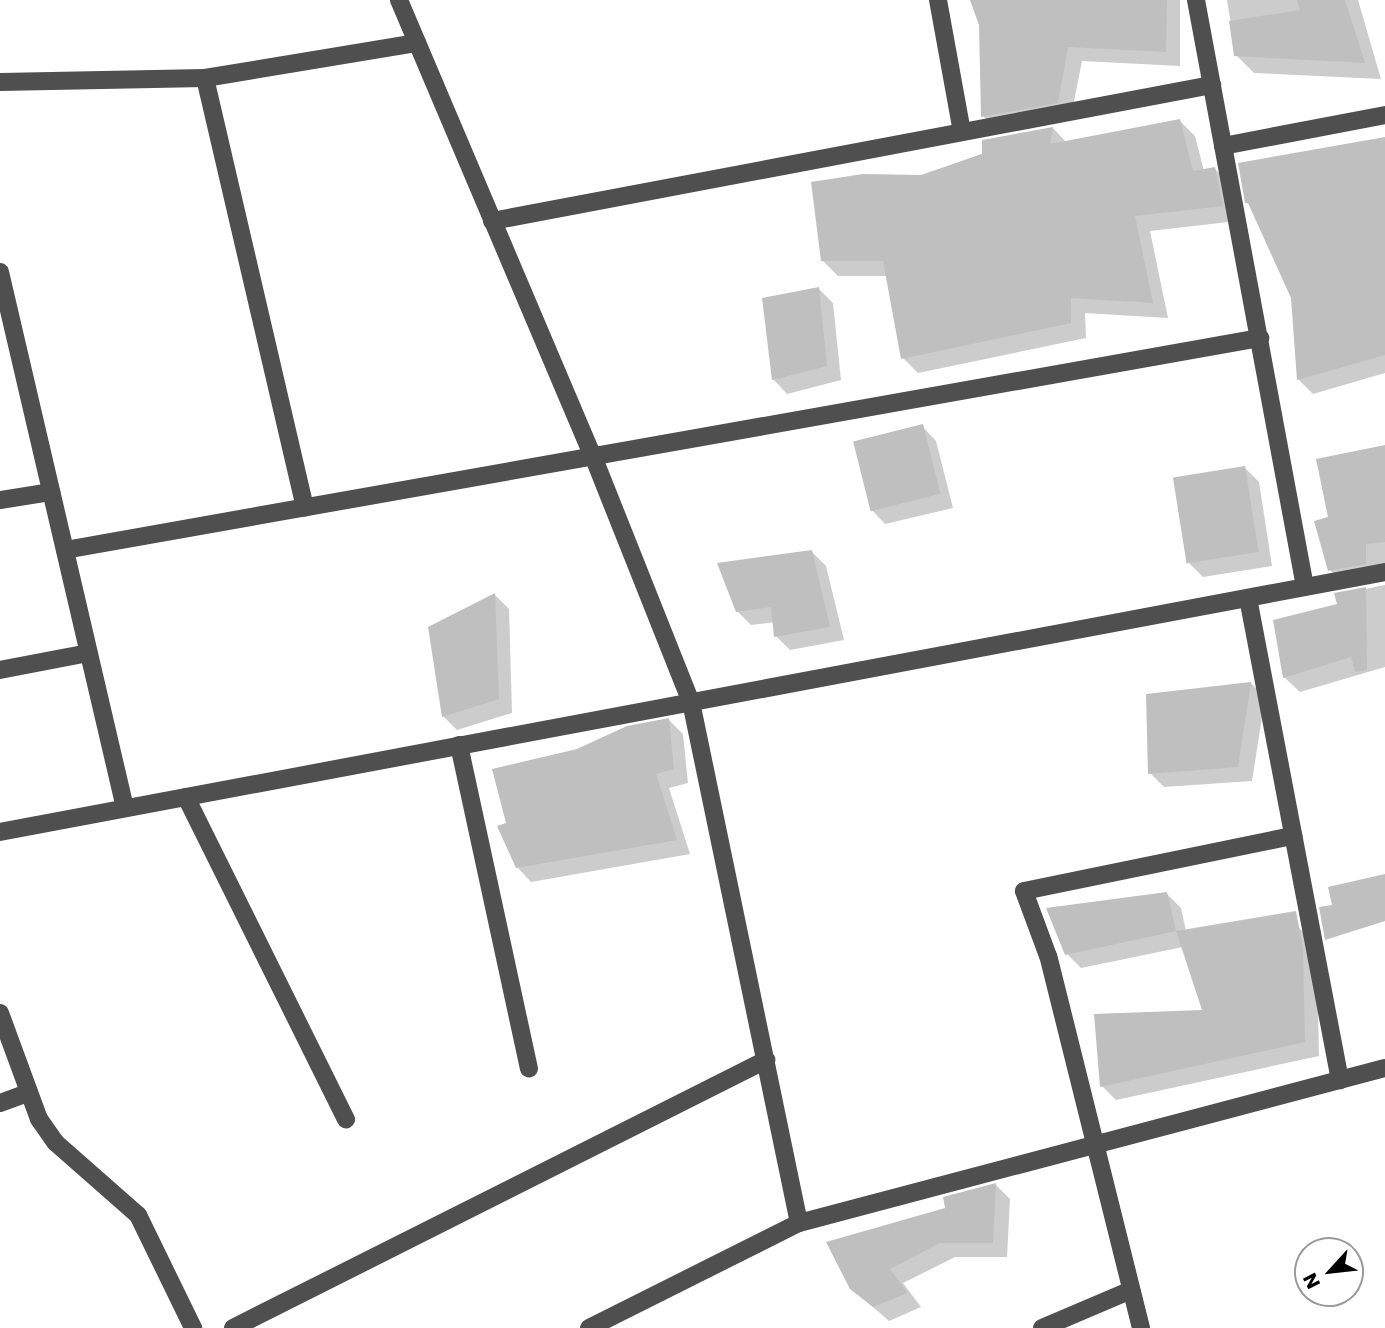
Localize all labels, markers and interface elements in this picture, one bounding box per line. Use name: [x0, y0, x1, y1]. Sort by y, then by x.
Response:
north arrow: [1294, 1237, 1364, 1307]
text: N: [1296, 1268, 1327, 1293]

